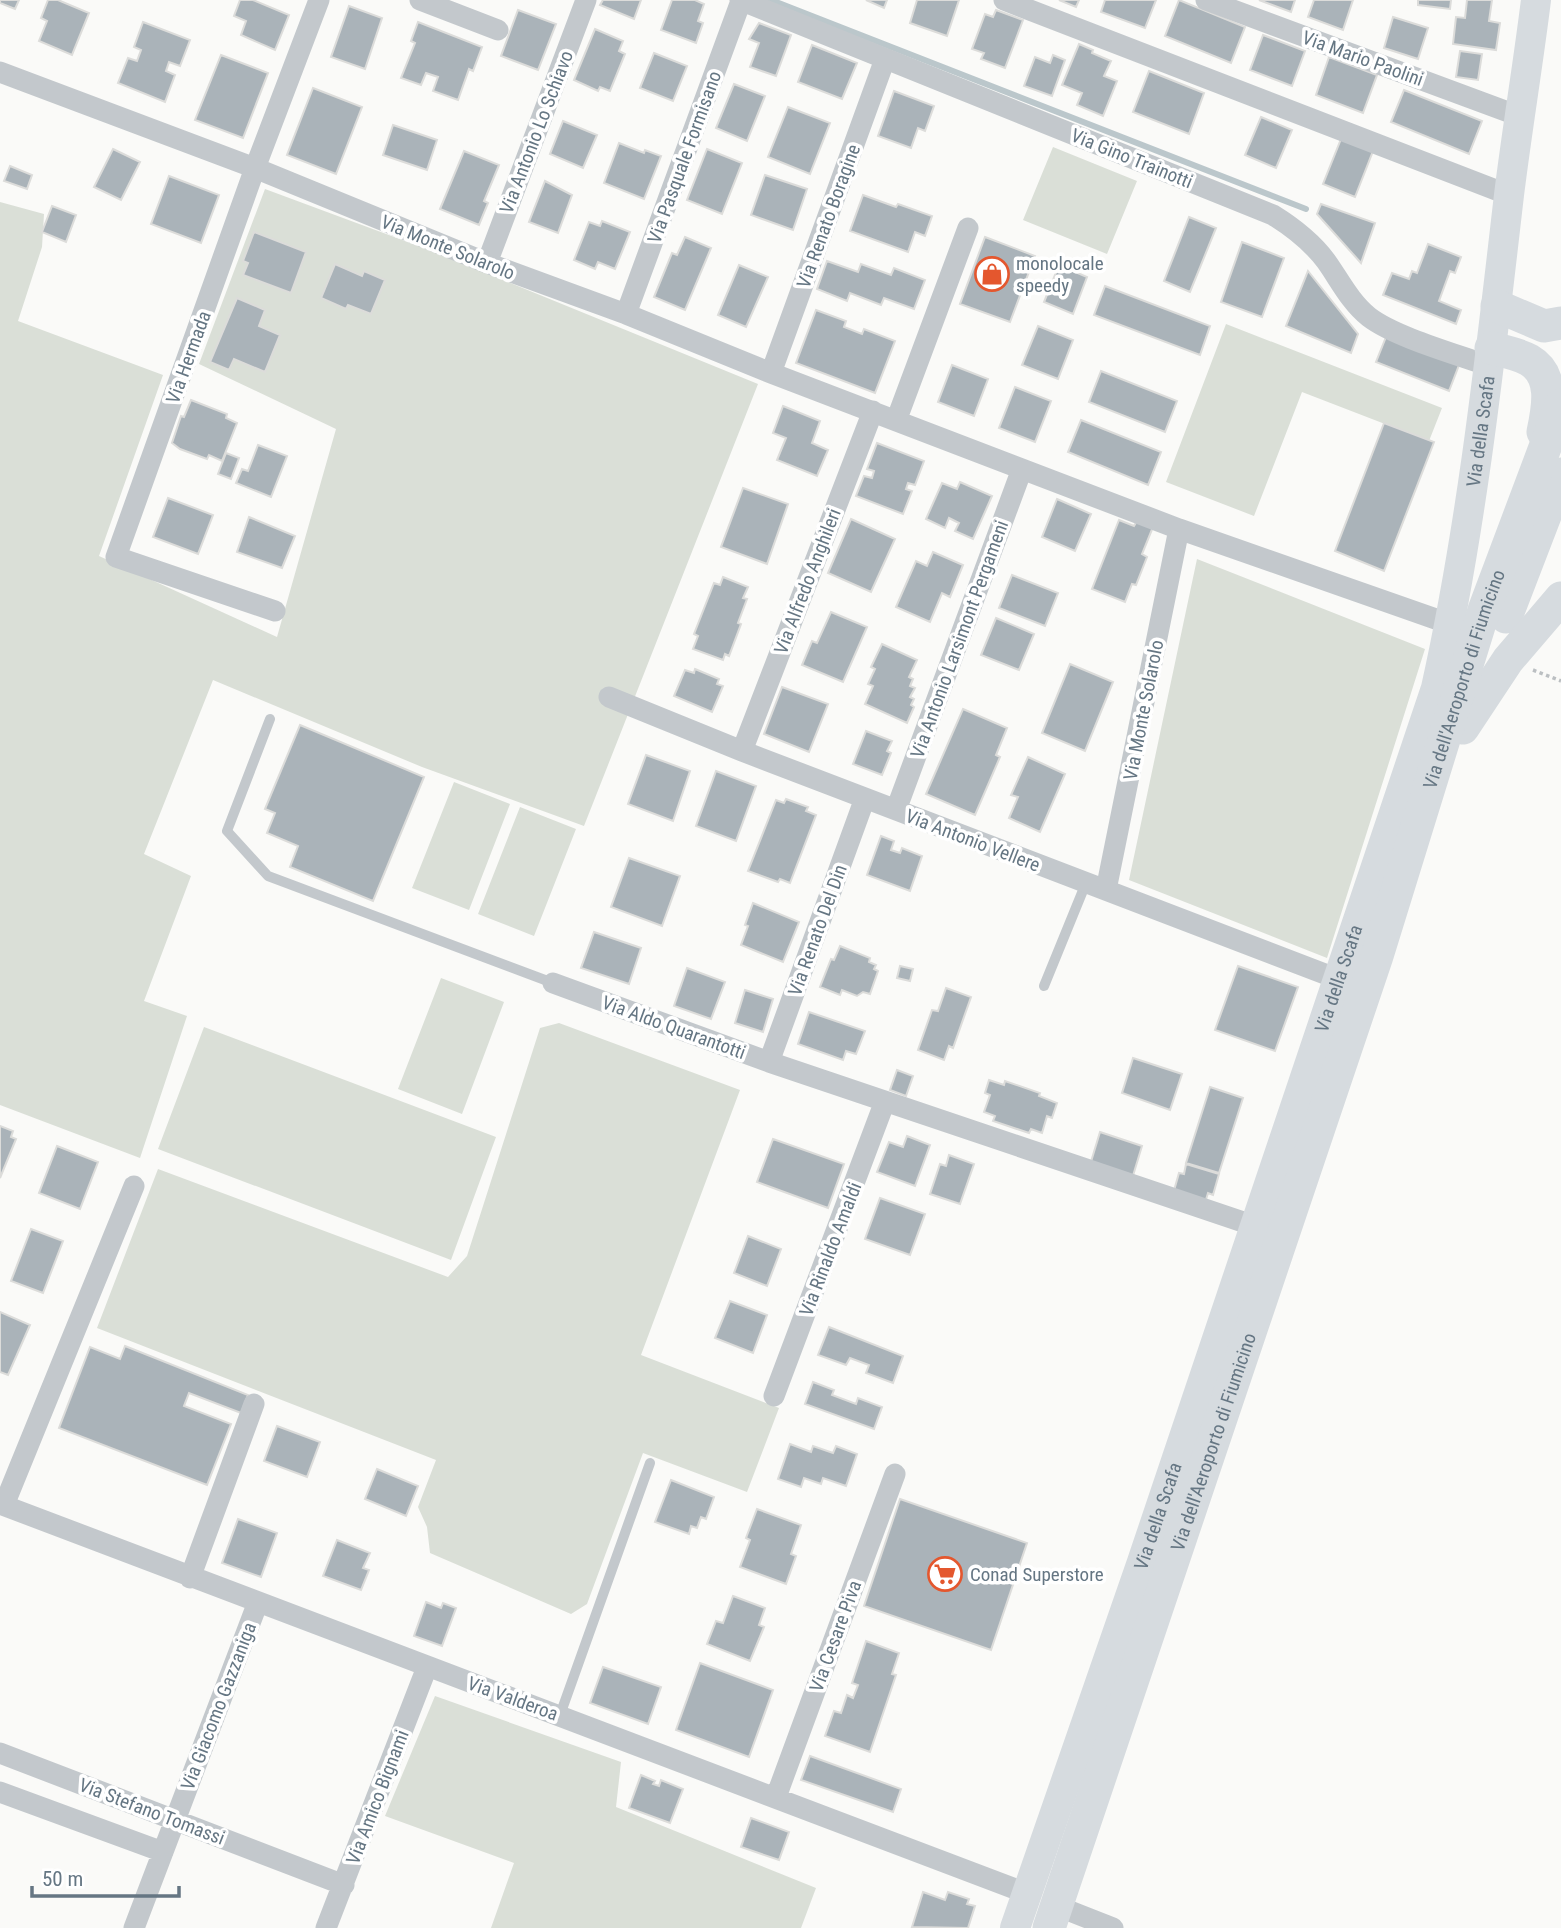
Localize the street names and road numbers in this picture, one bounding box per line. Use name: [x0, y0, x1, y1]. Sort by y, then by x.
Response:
street label: Via Mario Paolini: [1299, 26, 1427, 91]
street label: Via Antonio Lo Schiavo: [495, 47, 578, 217]
street label: Via Pasquale Formisano: [643, 68, 726, 246]
street label: Via Gino Trainotti: [1068, 124, 1196, 193]
street label: Via Renato Boragine: [792, 141, 865, 291]
street label: Via Monte Solarolo: [378, 210, 518, 285]
street label: Via Hermada: [161, 308, 216, 407]
street label: Via della Scafa: [1462, 374, 1500, 489]
street label: Via Alfredo Anghileri: [769, 505, 846, 657]
street label: Via Antonio Larsimont Pergameni: [906, 517, 1013, 761]
street label: Via dell'Aeroporto di Fiumicino: [1418, 566, 1510, 792]
street label: Via Monte Solarolo: [1119, 638, 1168, 782]
street label: Via Antonio Vellere: [902, 804, 1043, 877]
street label: Via Renato Del Din: [783, 861, 852, 999]
street label: Via della Scafa: [1310, 922, 1367, 1035]
street label: Via Aldo Quarantotti: [599, 991, 749, 1064]
street label: Via Rinaldo Amaldi: [794, 1179, 867, 1319]
street label: Via dell'Aeroporto di Fiumicino: [1166, 1330, 1261, 1554]
street label: Via della Scafa: [1129, 1459, 1187, 1573]
street label: Via Cesare Piva: [805, 1577, 866, 1695]
street label: Via Giacomo Gazzaniga: [176, 1619, 261, 1793]
street label: Via Valderoa: [464, 1671, 561, 1725]
street label: Via Amico Bignami: [341, 1727, 414, 1868]
street label: Via Stefano Tomassi: [76, 1773, 228, 1850]

